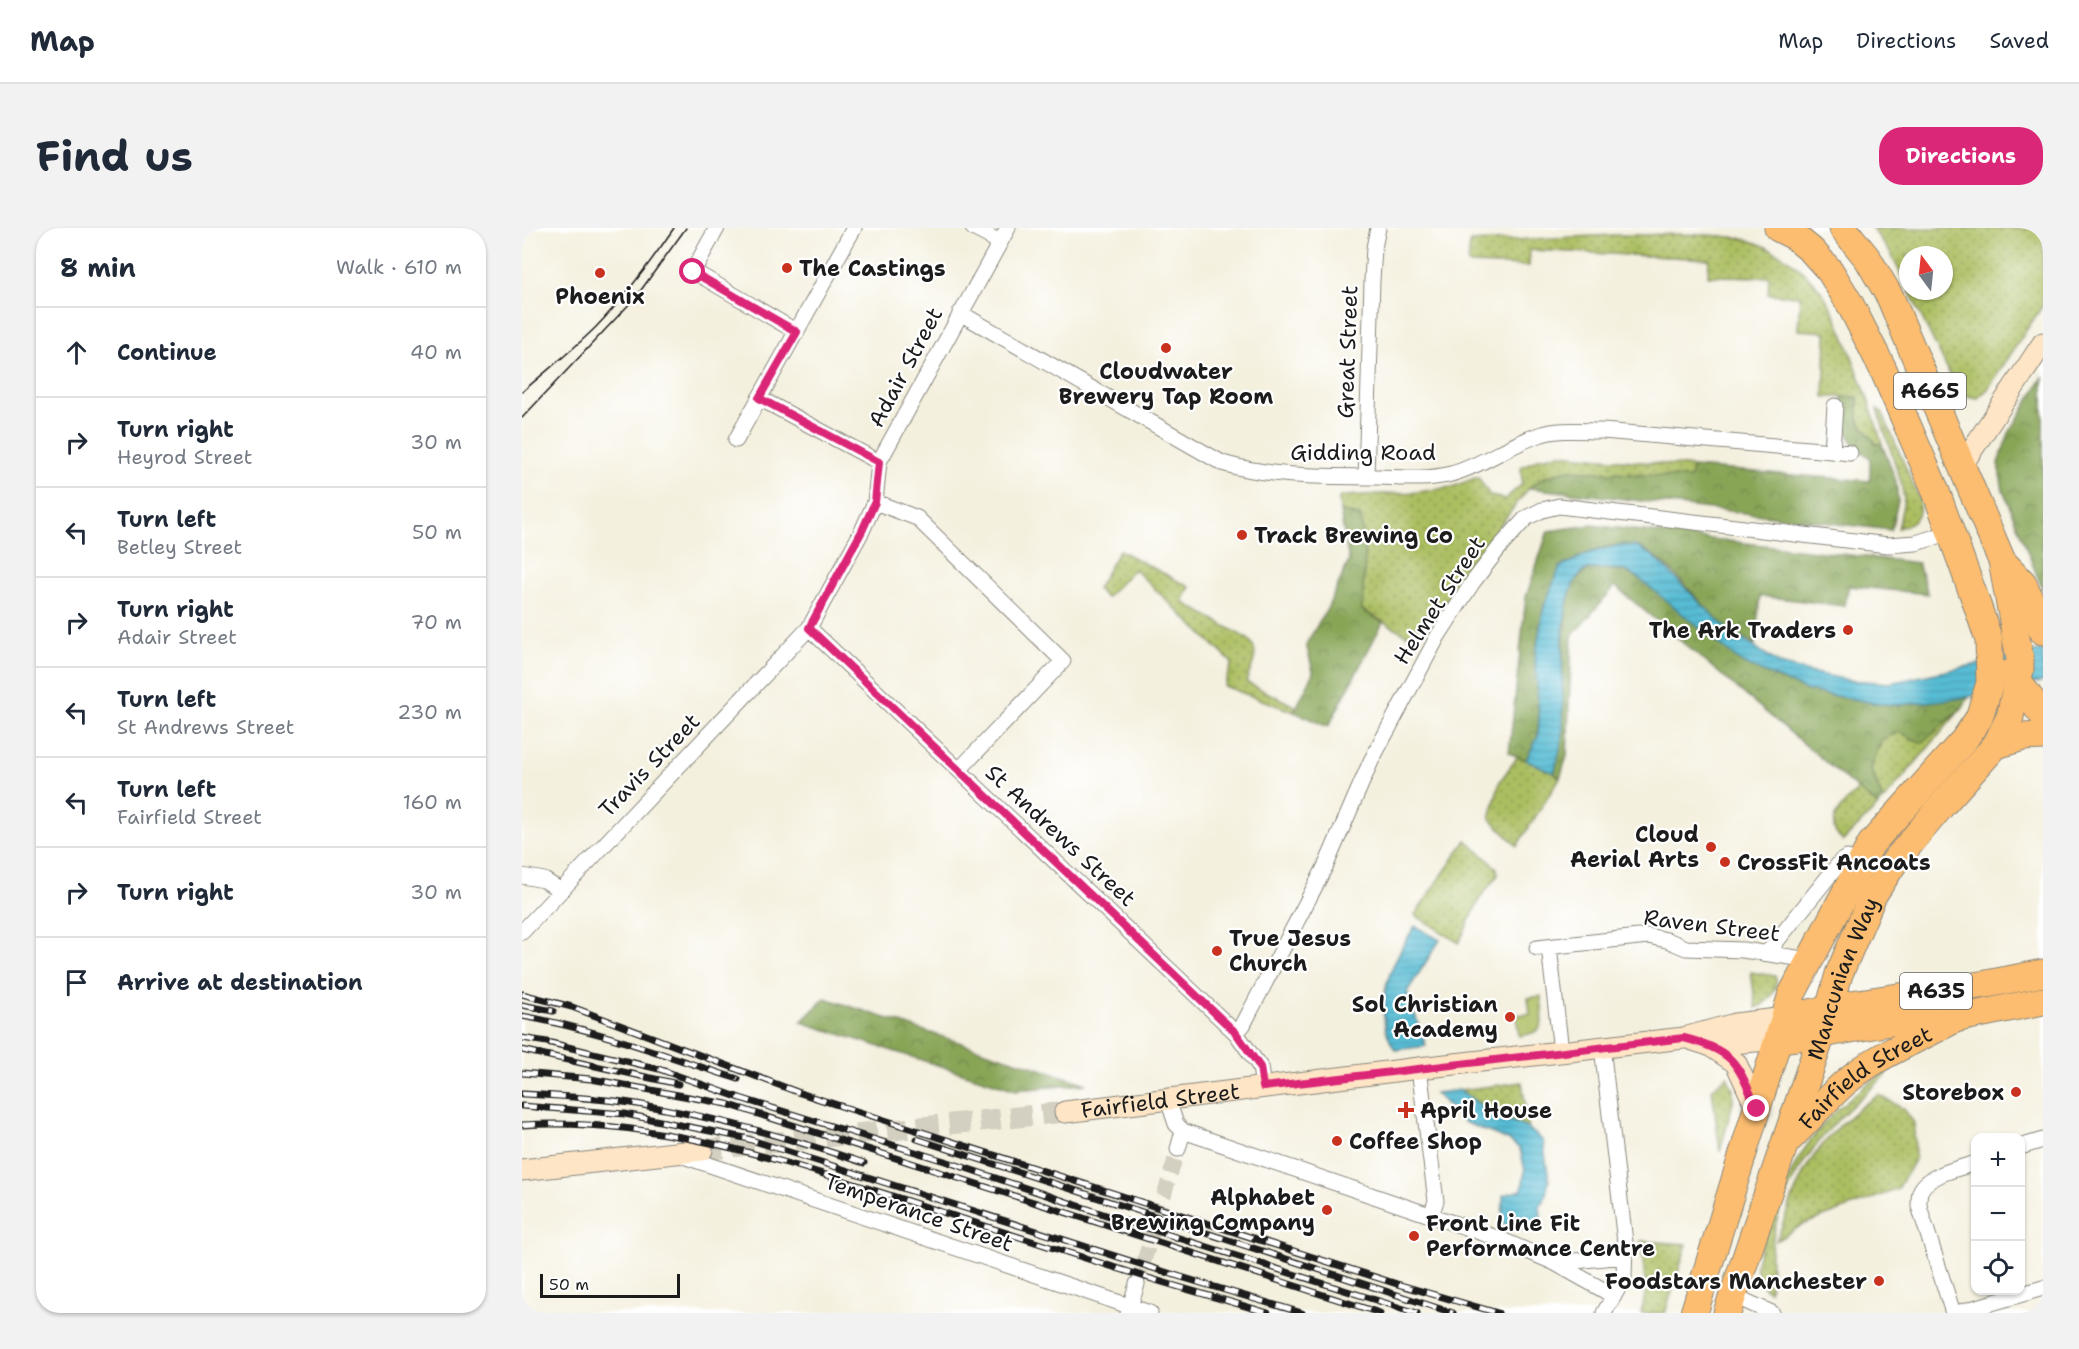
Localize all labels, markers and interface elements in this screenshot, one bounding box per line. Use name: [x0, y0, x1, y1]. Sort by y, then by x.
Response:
text: Map: [30, 22, 95, 60]
text: Map: [1778, 27, 1823, 55]
text: Directions: [1856, 27, 1956, 55]
text: Saved: [1989, 27, 2049, 55]
button: Directions: [1879, 127, 2043, 185]
text: Find us: [36, 128, 193, 184]
north arrow: [1899, 246, 1953, 300]
text: 8 min: [60, 250, 136, 285]
text: Walk · 610 m: [336, 254, 462, 280]
place label: The Castings: [799, 254, 946, 283]
route start: [679, 258, 705, 284]
marker: The Castings: [780, 261, 794, 275]
marker: Phoenix: [593, 266, 607, 280]
place label: Phoenix: [555, 282, 645, 311]
street label: Great Street: [1331, 285, 1364, 419]
street label: Adair Street: [862, 302, 949, 432]
icon: ahead: [60, 336, 93, 369]
text: Continue: [117, 338, 217, 367]
text: 40 m: [410, 339, 462, 365]
marker: Cloudwater Brewery Tap Room: [1159, 341, 1173, 355]
place label: Cloudwater Brewery Tap Room: [1059, 357, 1273, 411]
road number: A665: [1894, 373, 1966, 409]
text: Turn right: [117, 415, 234, 444]
icon: right: [60, 426, 93, 459]
text: 30 m: [410, 429, 462, 455]
street label: Gidding Road: [1290, 438, 1436, 467]
text: Heyrod Street: [117, 444, 253, 470]
text: Turn left: [117, 505, 216, 534]
icon: left: [60, 516, 93, 549]
text: 50 m: [412, 519, 462, 545]
place label: Track Brewing Co: [1254, 521, 1453, 550]
marker: Track Brewing Co: [1235, 528, 1249, 542]
street label: Helmet Street: [1387, 530, 1492, 670]
text: Betley Street: [117, 534, 242, 560]
text: Turn right: [117, 595, 234, 624]
icon: right: [60, 606, 93, 639]
text: 70 m: [410, 609, 462, 635]
place label: The Ark Traders: [1649, 616, 1836, 645]
marker: The Ark Traders: [1841, 623, 1855, 637]
text: Adair Street: [117, 624, 237, 650]
text: Turn left: [117, 685, 216, 714]
icon: left: [60, 696, 93, 729]
text: 230 m: [397, 699, 462, 725]
street label: Travis Street: [592, 707, 706, 824]
text: St Andrews Street: [117, 714, 295, 740]
street label: St Andrews Street: [979, 758, 1142, 913]
text: Turn left: [117, 775, 216, 804]
icon: left: [60, 786, 93, 819]
text: 160 m: [403, 789, 462, 815]
text: Fairfield Street: [117, 804, 262, 830]
place label: Cloud Aerial Arts: [1570, 820, 1699, 874]
marker: Cloud Aerial Arts: [1704, 840, 1718, 854]
place label: CrossFit Ancoats: [1737, 848, 1931, 877]
marker: CrossFit Ancoats: [1718, 855, 1732, 869]
icon: right: [60, 876, 93, 909]
text: Turn right: [117, 878, 234, 907]
text: 30 m: [410, 879, 462, 905]
street label: Mancunian Way: [1800, 893, 1885, 1064]
street label: Raven Street: [1642, 903, 1782, 948]
place label: True Jesus Church: [1229, 924, 1351, 978]
marker: True Jesus Church: [1210, 944, 1224, 958]
icon: arrive: [60, 966, 93, 999]
text: Arrive at destination: [117, 968, 363, 997]
road number: A635: [1900, 973, 1972, 1009]
place label: Sol Christian Academy: [1352, 990, 1498, 1044]
marker: Sol Christian Academy: [1503, 1010, 1517, 1024]
street label: Fairfield Street: [1793, 1019, 1937, 1136]
street label: Fairfield Street: [1079, 1076, 1241, 1125]
place label: Storebox: [1902, 1078, 2004, 1107]
marker: Storebox: [2009, 1085, 2023, 1099]
route end: [1743, 1095, 1769, 1121]
place label: April House: [1420, 1096, 1552, 1125]
marker: April House: [1397, 1101, 1415, 1119]
place label: Coffee Shop: [1349, 1127, 1482, 1156]
map controls: [1971, 1133, 2025, 1295]
button: +: [1971, 1133, 2025, 1187]
marker: Coffee Shop: [1330, 1134, 1344, 1148]
street label: Temperance Street: [821, 1167, 1017, 1258]
place label: Alphabet Brewing Company: [1111, 1183, 1315, 1237]
button: −: [1971, 1187, 2025, 1241]
marker: Alphabet Brewing Company: [1320, 1203, 1334, 1217]
place label: Front Line Fit Performance Centre: [1426, 1209, 1655, 1263]
marker: Front Line Fit Performance Centre: [1407, 1229, 1421, 1243]
button: locate: [1971, 1241, 2025, 1295]
place label: Foodstars Manchester: [1605, 1267, 1867, 1296]
scale bar: [540, 1271, 680, 1298]
text: 50 m: [549, 1274, 589, 1295]
marker: Foodstars Manchester: [1872, 1274, 1886, 1288]

